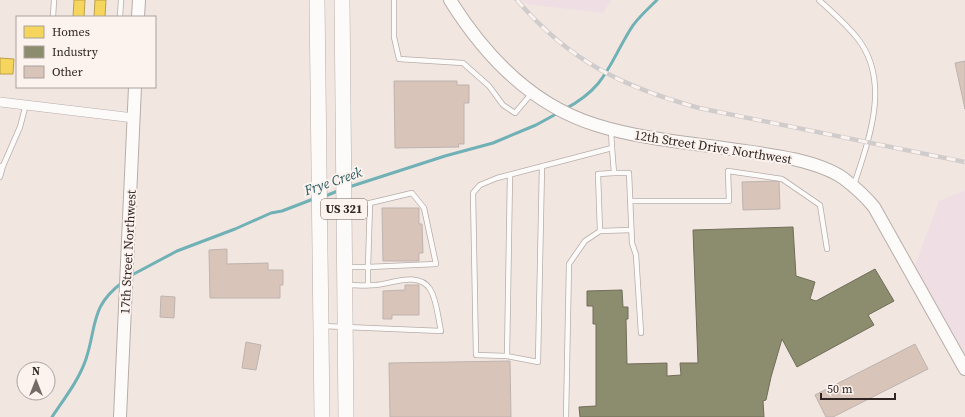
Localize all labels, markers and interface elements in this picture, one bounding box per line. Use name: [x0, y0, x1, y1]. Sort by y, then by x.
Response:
legend: [16, 16, 156, 88]
text: Homes: [52, 24, 90, 40]
text: Industry: [52, 44, 99, 60]
text: Other: [52, 64, 83, 80]
street label: 12th Street Drive Northwest: [633, 126, 794, 168]
water label: Frye Creek: [300, 162, 365, 201]
street label: 17th Street Northwest: [116, 188, 140, 315]
road number: US 321: [321, 199, 367, 219]
north arrow: [16, 361, 56, 401]
text: N: [32, 364, 40, 379]
scale bar: [821, 375, 895, 401]
text: 50 m: [827, 381, 853, 397]

